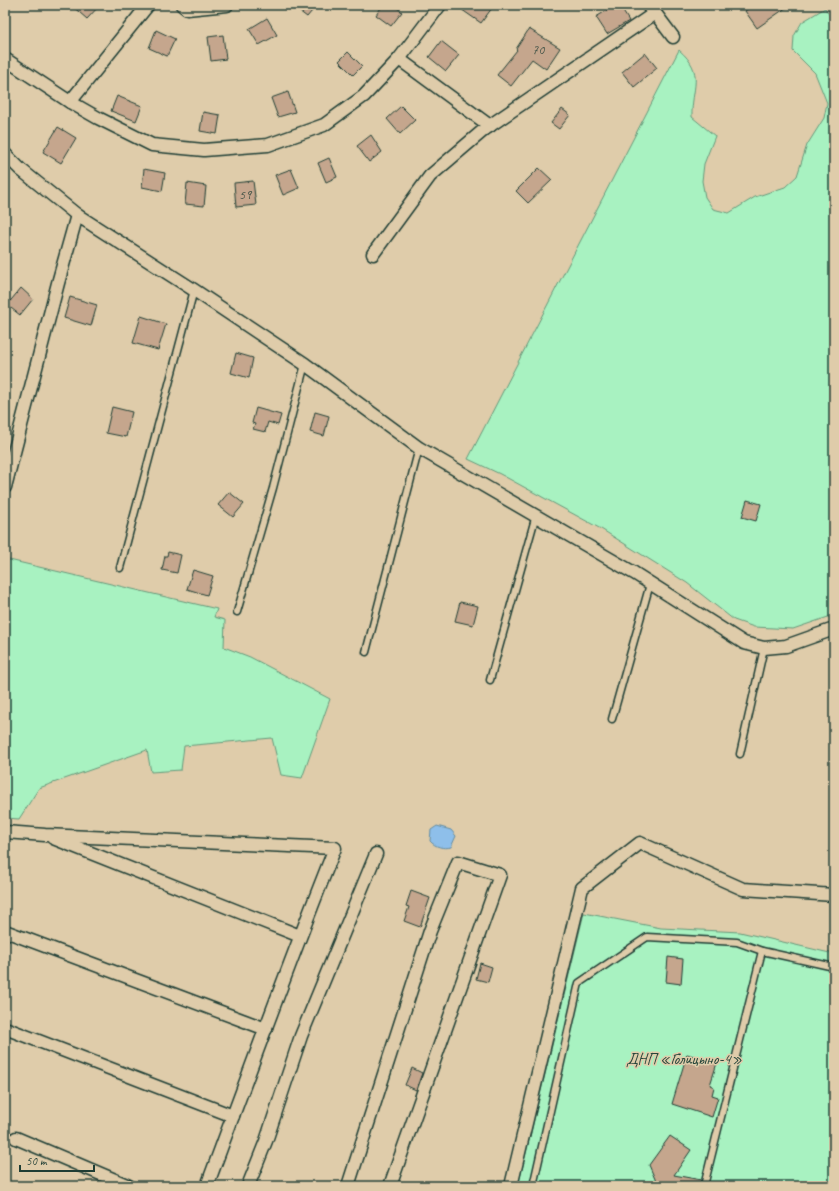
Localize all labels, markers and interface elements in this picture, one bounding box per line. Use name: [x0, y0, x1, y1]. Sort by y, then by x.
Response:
house number: 70: [532, 41, 546, 58]
house number: 59: [239, 186, 253, 203]
park label: ДНП «Голицыно-4»: [626, 1049, 742, 1069]
scale bar: [20, 1147, 94, 1173]
text: 50 m: [26, 1153, 48, 1169]

